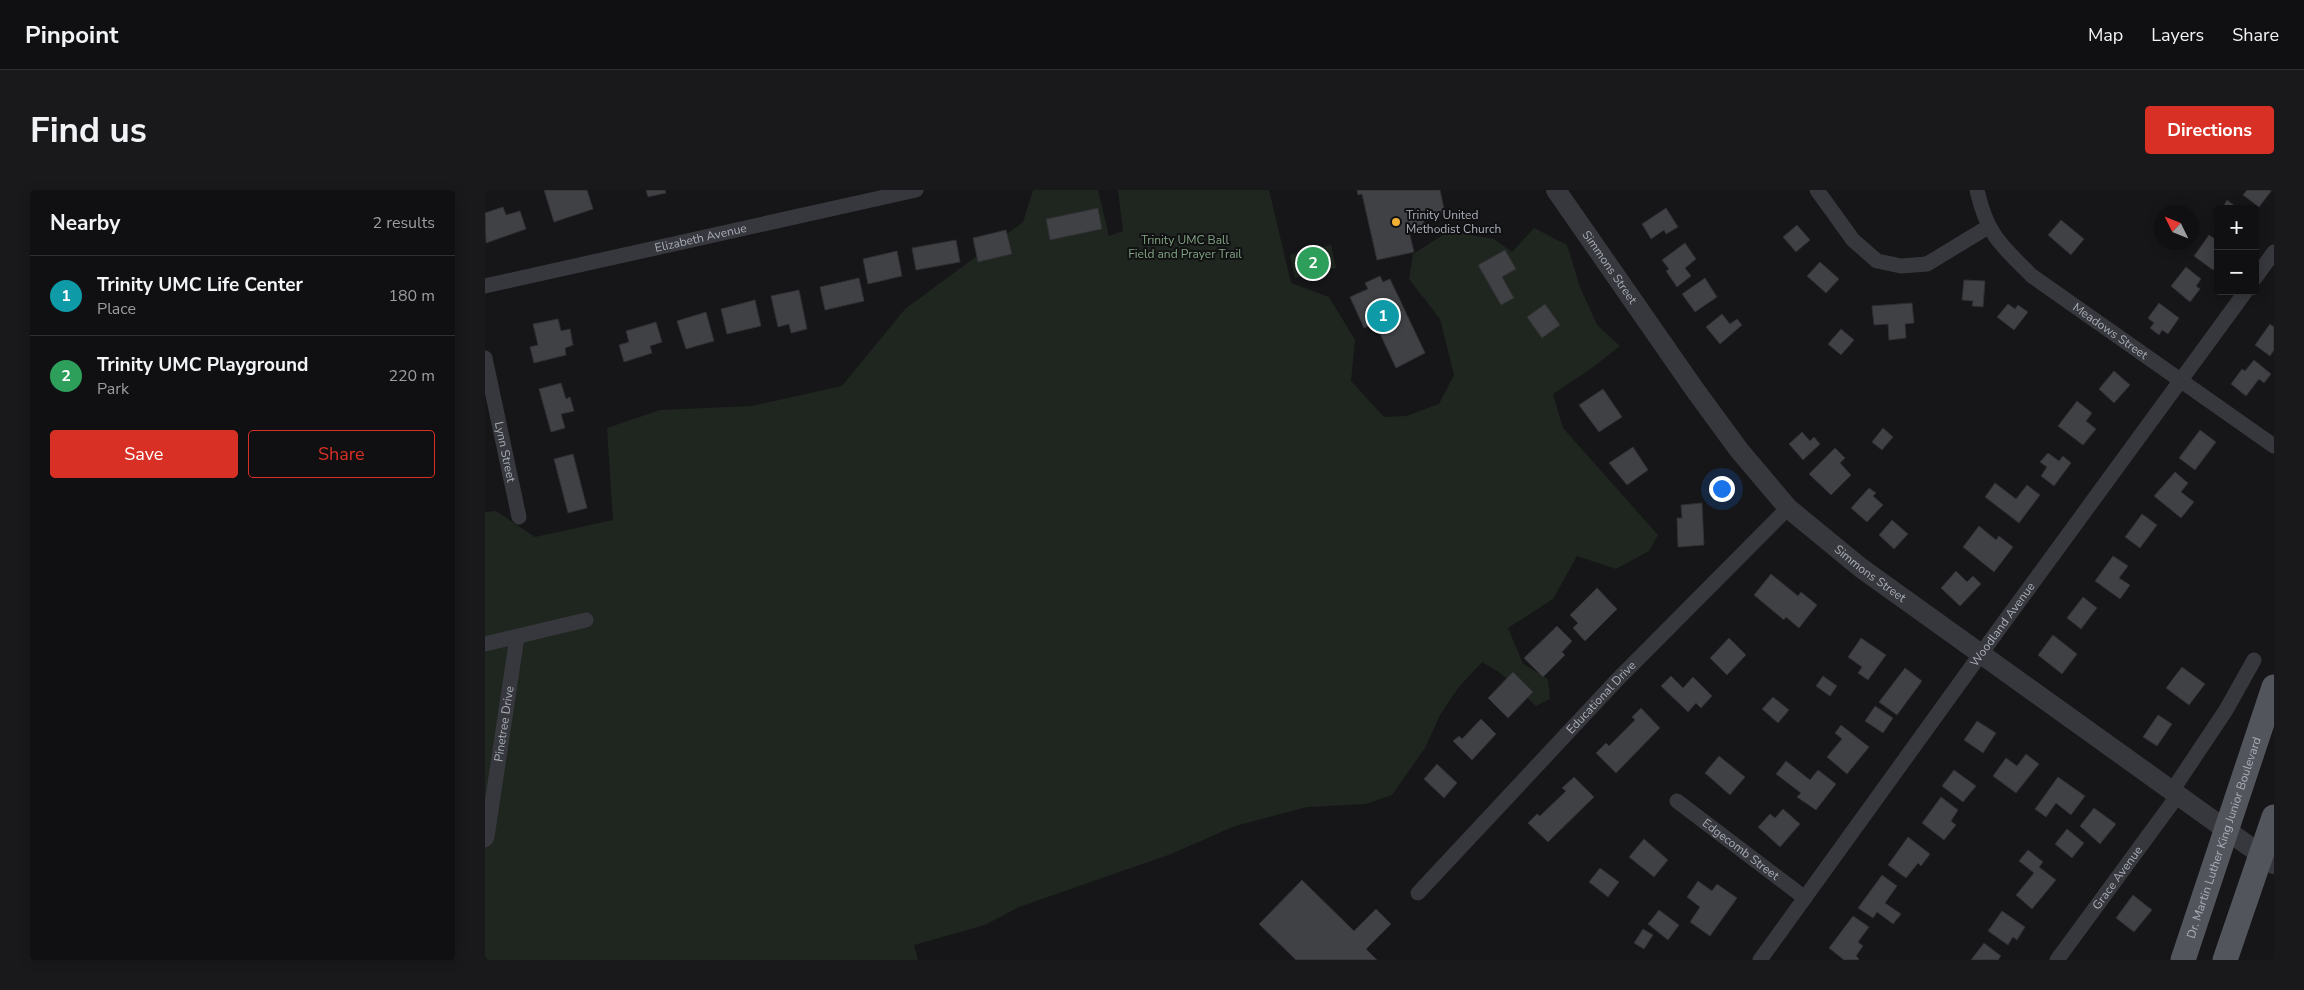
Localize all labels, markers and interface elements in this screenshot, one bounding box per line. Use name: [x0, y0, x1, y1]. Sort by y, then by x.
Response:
text: Pinpoint: [25, 19, 118, 51]
text: Map: [2088, 23, 2123, 47]
text: Layers: [2151, 23, 2204, 47]
text: Share: [2232, 23, 2279, 47]
button: Directions: [2145, 106, 2274, 154]
text: Find us: [30, 107, 147, 154]
north arrow: [2154, 205, 2199, 250]
map controls: [2214, 205, 2259, 295]
button: +: [2214, 205, 2259, 250]
place label: Trinity United Methodist Church: [1406, 207, 1501, 237]
text: Nearby: [50, 209, 120, 237]
text: 2 results: [373, 212, 435, 234]
marker: Trinity United Methodist Church: [1390, 216, 1402, 228]
street label: Elizabeth Avenue: [653, 220, 748, 256]
street label: Simmons Street: [1579, 227, 1641, 308]
park label: Trinity UMC Ball Field and Prayer Trail: [1128, 232, 1242, 262]
pin: 2: [1297, 244, 1329, 282]
button: −: [2214, 250, 2259, 295]
text: Trinity UMC Life Center: [97, 272, 303, 298]
text: 1: [61, 285, 71, 307]
text: 180 m: [388, 285, 435, 307]
pin: 1: [1367, 297, 1399, 335]
text: Place: [97, 298, 136, 320]
street label: Meadows Street: [2070, 299, 2152, 363]
text: Trinity UMC Playground: [97, 352, 308, 378]
text: 2: [61, 365, 71, 387]
text: 220 m: [388, 365, 435, 387]
text: Park: [97, 378, 129, 400]
street label: Lynn Street: [491, 420, 520, 485]
button: Save: [50, 430, 238, 478]
button: Share: [248, 430, 435, 478]
your location: [1709, 476, 1735, 502]
street label: Simmons Street: [1831, 541, 1910, 606]
street label: Woodland Avenue: [1966, 579, 2039, 670]
street label: Educational Drive: [1563, 657, 1639, 737]
street label: Pinetree Drive: [490, 685, 518, 763]
street label: Dr. Martin Luther King Junior Boulevard: [2183, 735, 2265, 941]
street label: Edgecomb Street: [1699, 815, 1783, 884]
street label: Grace Avenue: [2089, 843, 2146, 913]

